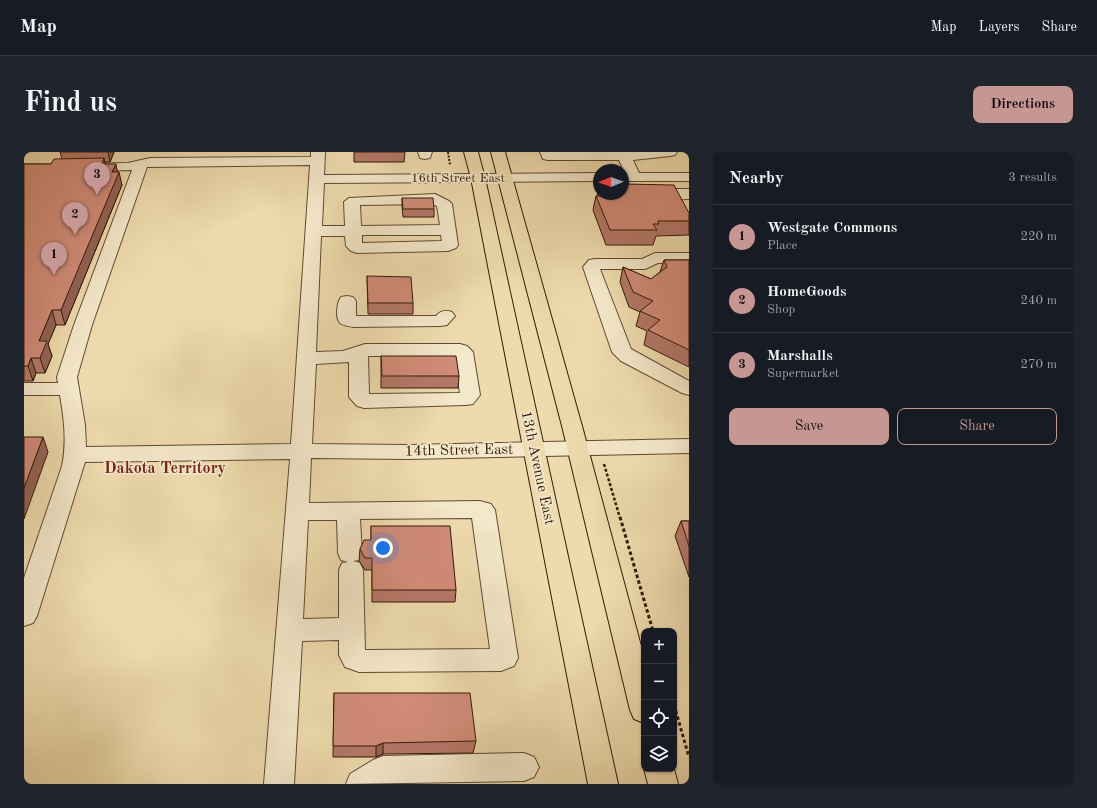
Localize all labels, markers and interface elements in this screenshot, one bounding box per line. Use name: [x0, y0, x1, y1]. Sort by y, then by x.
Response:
text: Map: [20, 18, 57, 37]
text: Map: [931, 20, 957, 34]
text: Layers: [979, 20, 1020, 34]
text: Share: [1042, 20, 1077, 34]
button: Directions: [973, 86, 1073, 123]
text: Find us: [24, 90, 117, 118]
pin: 3: [84, 162, 110, 195]
north arrow: [593, 164, 629, 200]
text: Nearby: [729, 170, 784, 187]
text: 3 results: [1008, 171, 1057, 184]
street label: 16th Street East: [411, 172, 505, 185]
pin: 2: [62, 202, 88, 235]
text: Westgate Commons: [767, 221, 897, 236]
text: 1: [738, 230, 746, 243]
text: 220 m: [1020, 230, 1057, 243]
text: Place: [767, 239, 797, 252]
pin: 1: [41, 242, 67, 275]
text: HomeGoods: [767, 285, 846, 300]
text: 2: [738, 294, 746, 307]
text: 240 m: [1020, 294, 1057, 307]
text: Shop: [767, 303, 795, 316]
text: Marshalls: [767, 349, 833, 364]
text: 3: [738, 358, 746, 371]
text: 270 m: [1020, 358, 1057, 371]
text: Supermarket: [767, 367, 839, 380]
button: Save: [729, 408, 889, 445]
button: Share: [897, 408, 1057, 445]
street label: 13th Avenue East: [518, 410, 556, 526]
street label: 14th Street East: [405, 443, 513, 459]
district label: Dakota Territory: [104, 461, 226, 477]
your location: [373, 538, 393, 558]
map controls: [641, 628, 677, 772]
button: +: [641, 628, 677, 664]
button: −: [641, 664, 677, 700]
button: locate: [641, 700, 677, 736]
button: layers: [641, 736, 677, 772]

